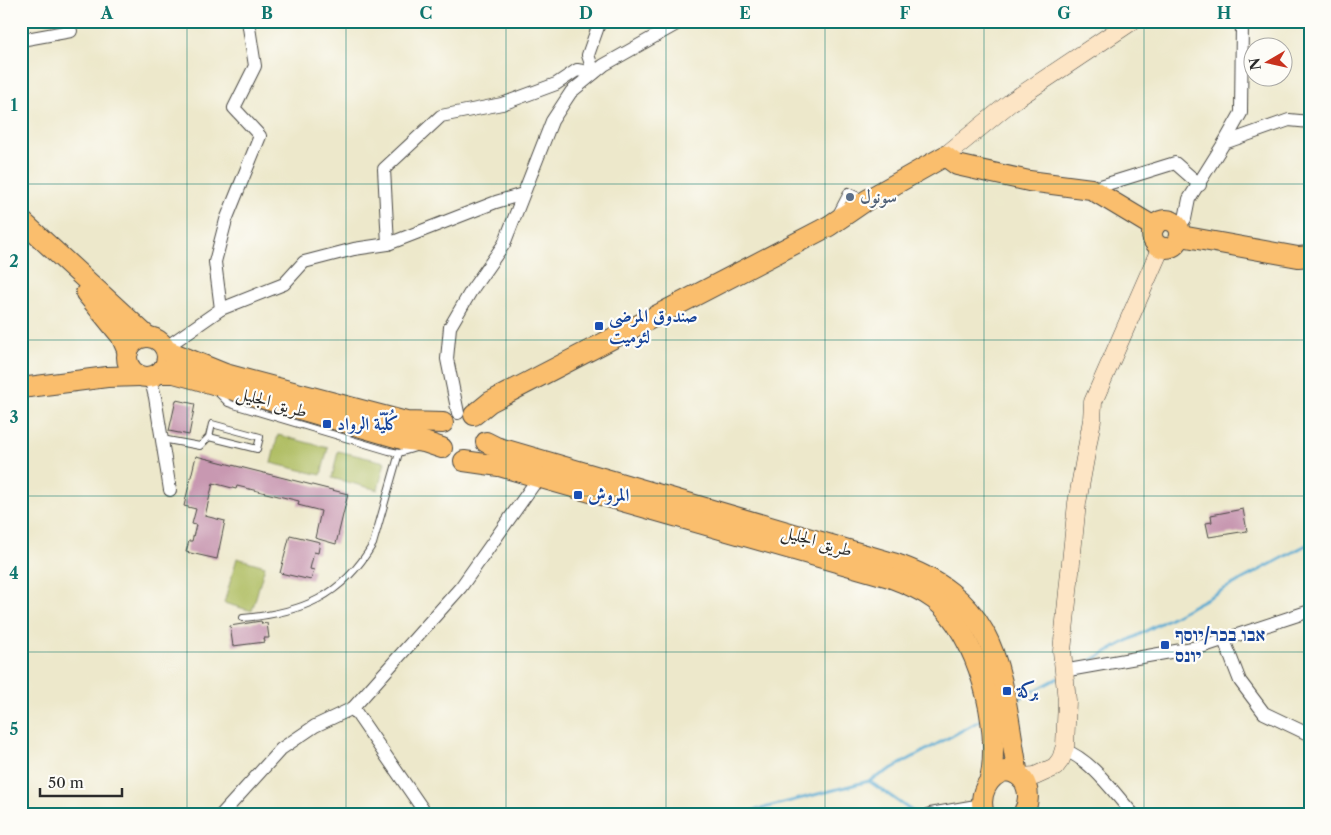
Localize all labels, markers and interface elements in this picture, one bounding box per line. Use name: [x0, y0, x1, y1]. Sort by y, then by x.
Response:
text: A: [100, 3, 114, 23]
text: B: [261, 3, 273, 23]
text: C: [420, 3, 432, 23]
text: D: [579, 3, 593, 23]
text: E: [739, 3, 751, 23]
text: F: [900, 3, 911, 23]
text: G: [1057, 3, 1071, 23]
text: H: [1217, 3, 1231, 23]
north arrow: [1244, 38, 1294, 88]
text: N: [1245, 57, 1265, 71]
text: 1: [10, 95, 18, 115]
place label: سونول: [860, 186, 897, 208]
marker: سونول: [844, 191, 856, 203]
text: 2: [9, 251, 19, 271]
place label: صندوق المرضى لئوميت: [609, 305, 698, 348]
marker: صندوق المرضى لئوميت: [593, 320, 605, 332]
street label: طريق الجليل: [234, 381, 310, 424]
text: 3: [9, 407, 19, 427]
place label: كُلّيّة الرواد: [337, 409, 399, 435]
marker: كُلّيّة الرواد: [321, 418, 333, 430]
place label: المروش: [588, 484, 630, 507]
marker: المروش: [572, 489, 584, 501]
street label: طريق الجليل: [779, 520, 855, 563]
text: 4: [9, 563, 19, 583]
place label: אבו בכר/יוסף יונס: [1175, 624, 1265, 667]
marker: אבו בכר/יוסף יונס: [1159, 639, 1171, 651]
place label: بركة: [1016, 680, 1039, 702]
marker: بركة: [1001, 685, 1013, 697]
text: 5: [10, 719, 19, 739]
scale bar: [40, 765, 122, 797]
text: 50 m: [48, 773, 84, 792]

